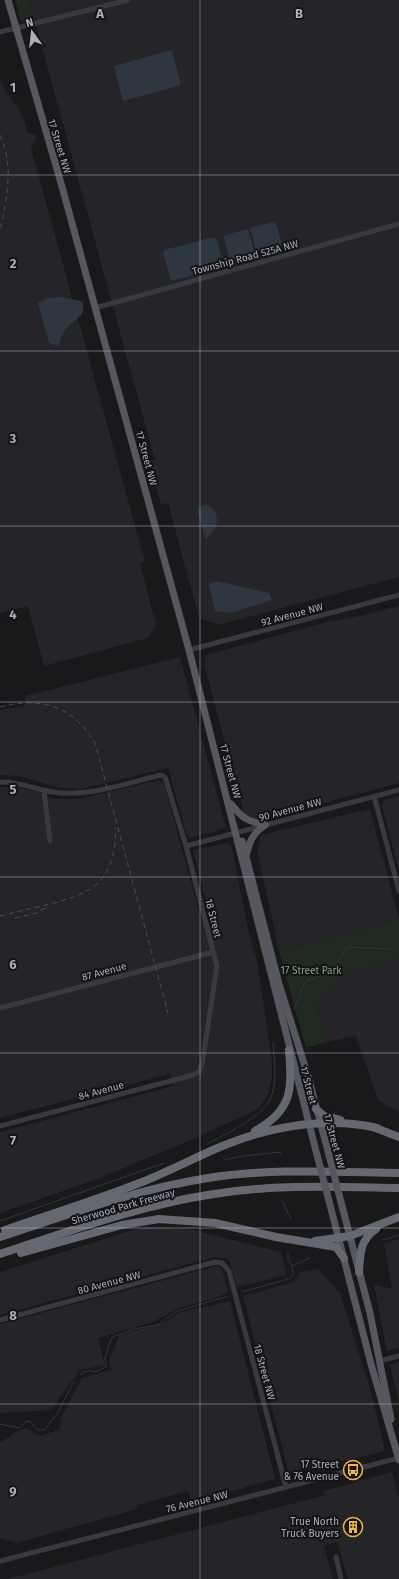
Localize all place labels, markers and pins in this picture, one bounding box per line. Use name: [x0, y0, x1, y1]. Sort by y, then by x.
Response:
place label: 17 Street & 76 Avenue: [284, 1459, 339, 1483]
bus stop icon: 17 Street & 76 Avenue: [342, 1459, 364, 1481]
place label: True North Truck Buyers: [281, 1516, 339, 1540]
building icon: True North Truck Buyers: [342, 1516, 364, 1538]

